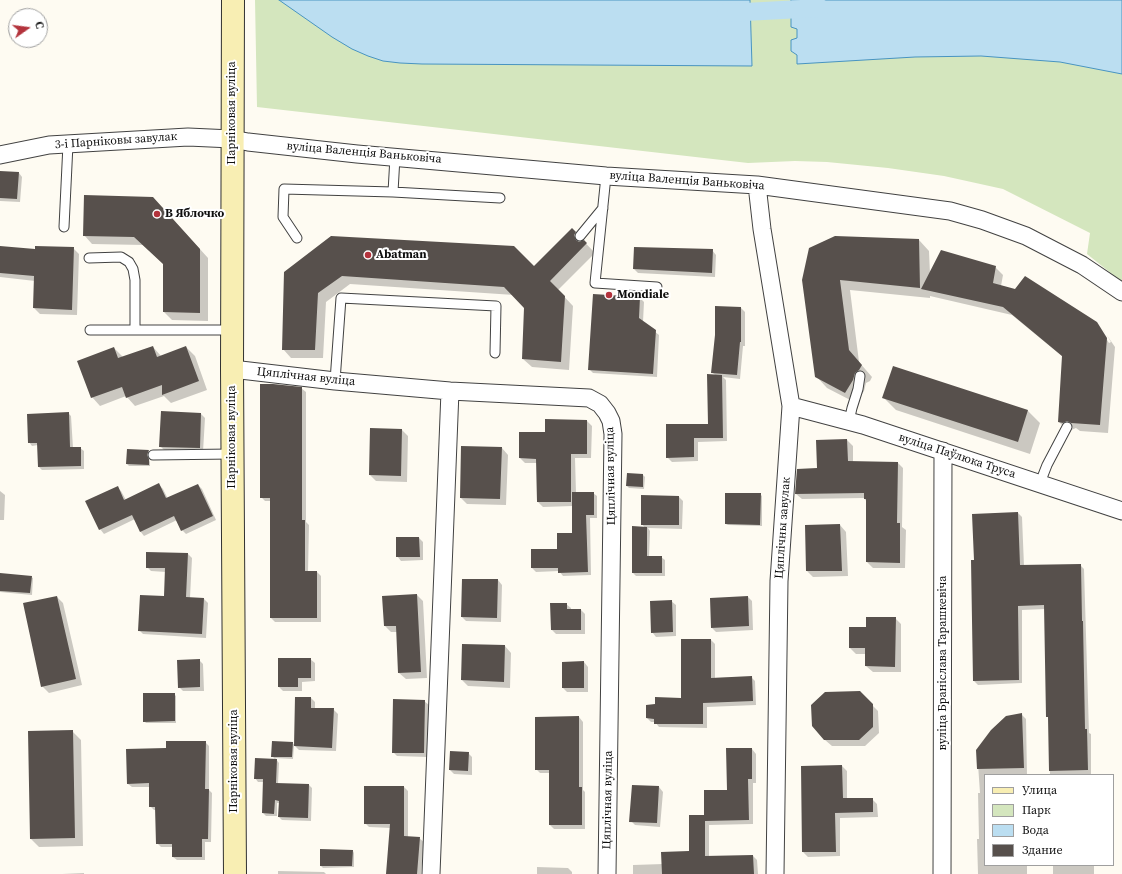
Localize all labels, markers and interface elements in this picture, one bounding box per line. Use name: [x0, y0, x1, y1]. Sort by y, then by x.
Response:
north arrow: [8, 8, 48, 48]
text: С: [31, 20, 47, 30]
street label: Парніковая вуліца: [225, 61, 239, 165]
street label: 3-і Парніковы завулак: [54, 130, 178, 152]
street label: вуліца Валенція Ваньковіча: [286, 139, 442, 167]
street label: вуліца Валенція Ваньковіча: [609, 168, 765, 194]
place label: В Яблочко: [165, 207, 224, 221]
marker: В Яблочко: [152, 209, 162, 219]
place label: Abatman: [376, 248, 427, 262]
marker: Abatman: [363, 250, 373, 260]
place label: Mondiale: [617, 288, 669, 302]
marker: Mondiale: [604, 290, 614, 300]
street label: Цяплічная вуліца: [256, 365, 356, 389]
street label: Парніковая вуліца: [225, 385, 239, 489]
street label: Цяплічная вуліца: [603, 427, 619, 525]
street label: вуліца Паўлюка Труса: [897, 430, 1017, 482]
street label: Цяплічны завулак: [772, 477, 794, 579]
street label: вуліца Браніслава Тарашкевіча: [936, 576, 950, 750]
street label: Парніковая вуліца: [227, 709, 241, 813]
street label: Цяплічная вуліца: [600, 751, 616, 849]
legend: [984, 774, 1114, 866]
text: Улица: [1022, 782, 1057, 798]
text: Парк: [1022, 802, 1051, 818]
text: Вода: [1022, 822, 1049, 838]
text: Здание: [1022, 842, 1063, 858]

